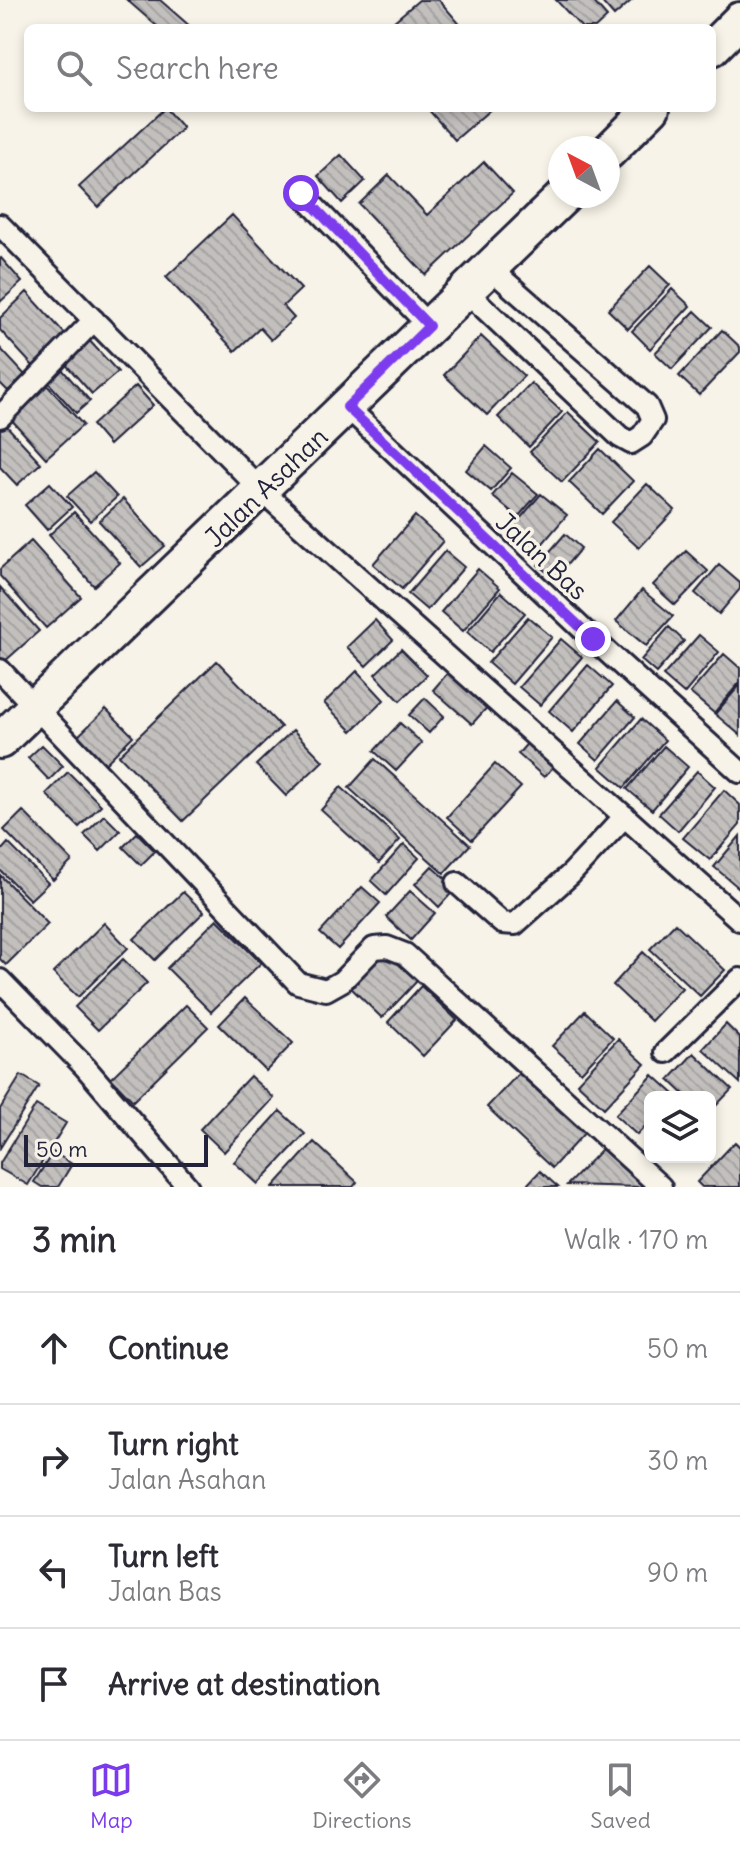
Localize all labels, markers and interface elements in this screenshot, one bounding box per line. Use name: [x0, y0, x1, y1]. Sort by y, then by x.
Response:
search box: [24, 24, 716, 112]
icon: search: [52, 46, 96, 90]
text: Search here: [116, 49, 279, 87]
north arrow: [548, 136, 620, 208]
route start: [283, 175, 319, 211]
street label: Jalan Asahan: [198, 420, 334, 554]
street label: Jalan Bas: [489, 505, 595, 607]
route end: [575, 621, 611, 657]
map controls: [644, 1091, 716, 1163]
button: layers: [644, 1091, 716, 1163]
scale bar: [24, 1131, 208, 1167]
text: 50 m: [36, 1135, 88, 1163]
text: 3 min: [32, 1218, 117, 1261]
text: Walk · 170 m: [564, 1223, 708, 1256]
icon: ahead: [32, 1326, 76, 1370]
text: Continue: [108, 1329, 229, 1367]
text: 50 m: [647, 1332, 708, 1365]
text: Turn right: [108, 1425, 239, 1463]
icon: right: [32, 1438, 76, 1482]
text: 30 m: [647, 1444, 708, 1477]
text: Jalan Asahan: [108, 1463, 266, 1496]
text: Turn left: [108, 1537, 219, 1575]
icon: left: [32, 1550, 76, 1594]
text: 90 m: [647, 1556, 708, 1589]
text: Jalan Bas: [108, 1575, 222, 1608]
icon: arrive: [32, 1662, 76, 1706]
text: Arrive at destination: [108, 1665, 380, 1703]
tab: Map: [89, 1758, 133, 1834]
tab: Directions: [312, 1758, 412, 1834]
tab: Saved: [590, 1758, 651, 1834]

